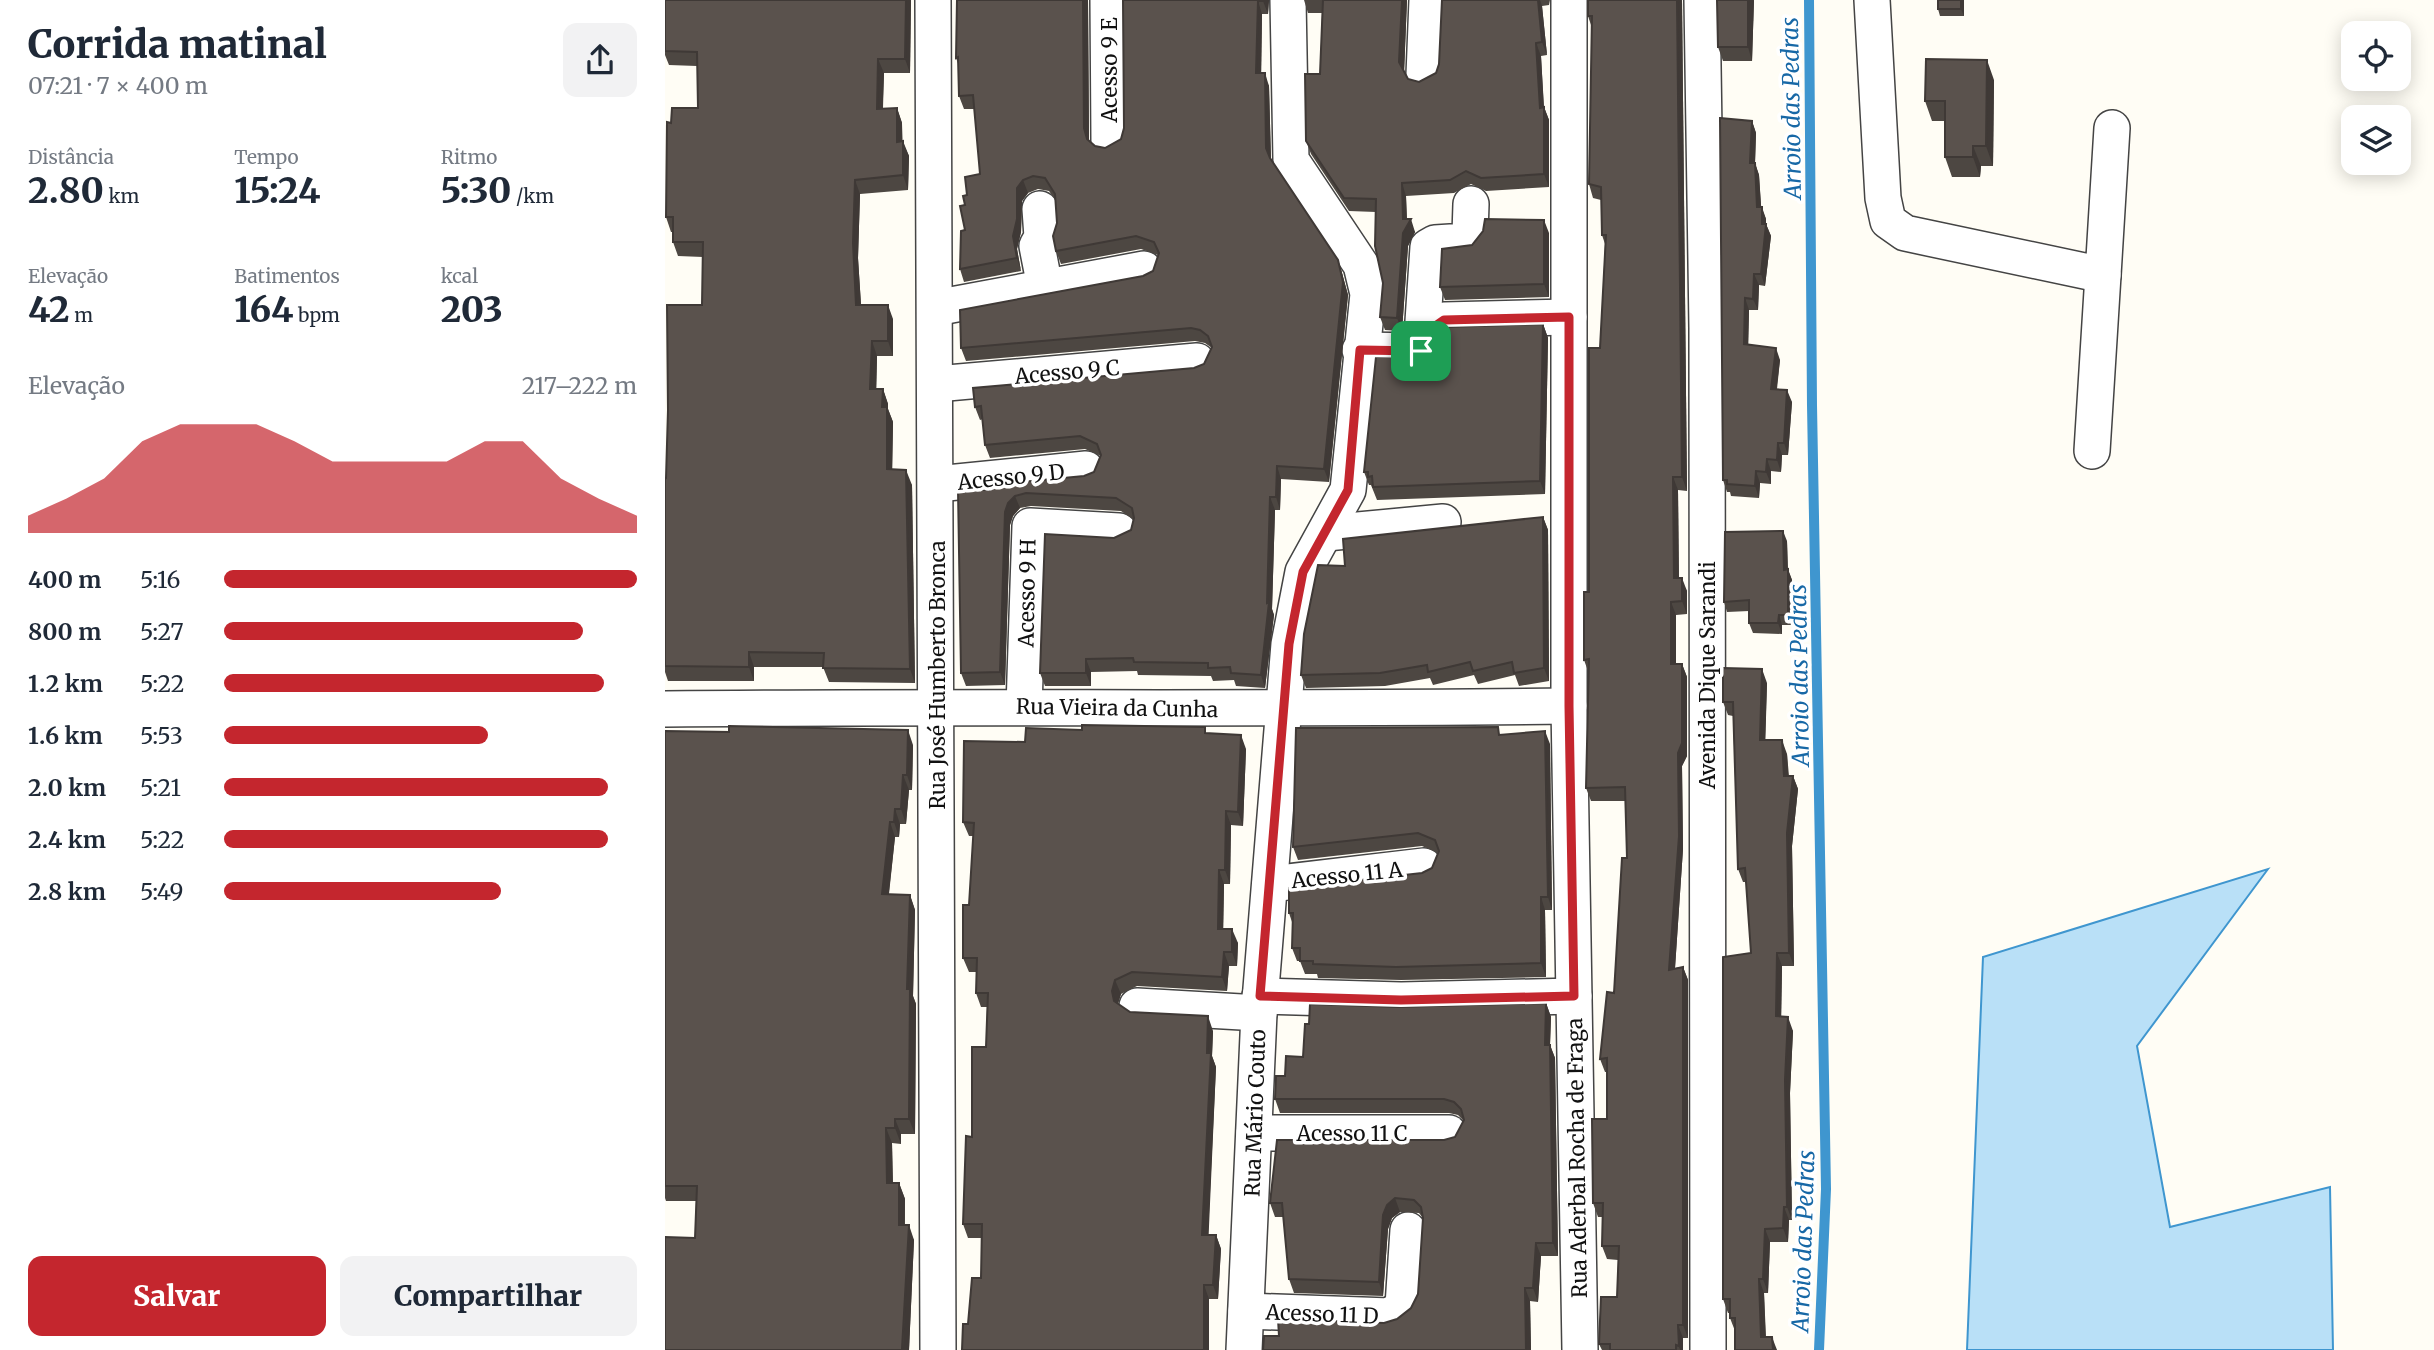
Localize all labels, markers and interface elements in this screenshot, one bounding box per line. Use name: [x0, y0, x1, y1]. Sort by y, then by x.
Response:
street label: Acesso 9 E: [1096, 17, 1123, 124]
water label: Arroio das Pedras: [1775, 17, 1807, 201]
text: Corrida matinal: [28, 21, 327, 68]
map controls: [2341, 21, 2411, 175]
button: locate: [2341, 21, 2411, 91]
button: share: [563, 23, 637, 97]
text: 07:21 · 7 × 400 m: [28, 71, 208, 100]
button: layers: [2341, 105, 2411, 175]
text: Distância: [28, 145, 114, 169]
text: Tempo: [234, 145, 299, 169]
text: Ritmo: [441, 145, 497, 169]
text: 2.80: [28, 169, 104, 213]
text: 15:24: [234, 169, 321, 213]
text: 5:30: [441, 169, 511, 213]
text: km: [104, 184, 139, 208]
text: /km: [511, 184, 554, 208]
text: Elevação: [28, 264, 108, 288]
text: Batimentos: [234, 264, 340, 288]
text: kcal: [441, 264, 478, 288]
text: 42: [28, 288, 70, 332]
text: 164: [234, 288, 293, 332]
text: 203: [441, 288, 503, 332]
text: m: [70, 303, 93, 327]
text: bpm: [293, 303, 340, 327]
pin: [1391, 321, 1451, 381]
icon: arrive: [1402, 332, 1440, 370]
street label: Acesso 9 C: [1012, 354, 1121, 390]
text: Elevação: [28, 371, 125, 400]
text: 217–222 m: [522, 371, 637, 400]
street label: Acesso 9 D: [955, 458, 1066, 496]
street label: Acesso 9 H: [1013, 538, 1041, 649]
street label: Rua José Humberto Bronca: [924, 541, 951, 809]
street label: Avenida Dique Sarandi: [1694, 561, 1721, 790]
text: 400 m: [28, 565, 102, 594]
text: 5:16: [140, 565, 180, 594]
water label: Arroio das Pedras: [1783, 584, 1815, 768]
text: 800 m: [28, 617, 101, 646]
text: 5:27: [140, 617, 184, 646]
text: 1.2 km: [28, 669, 103, 698]
text: 5:22: [140, 669, 184, 698]
street label: Rua Vieira da Cunha: [1016, 693, 1218, 723]
text: 1.6 km: [28, 721, 103, 750]
text: 5:53: [140, 721, 183, 750]
text: 2.0 km: [28, 773, 106, 802]
text: 5:21: [140, 773, 181, 802]
text: 2.4 km: [28, 825, 106, 854]
text: 5:22: [140, 825, 184, 854]
street label: Acesso 11 A: [1289, 856, 1404, 894]
text: 2.8 km: [28, 877, 106, 906]
text: 5:49: [140, 877, 183, 906]
street label: Rua Aderbal Rocha de Fraga: [1561, 1018, 1593, 1298]
street label: Rua Mário Couto: [1239, 1029, 1271, 1197]
street label: Acesso 11 C: [1295, 1120, 1408, 1147]
water label: Arroio das Pedras: [1785, 1150, 1821, 1334]
button: Salvar: [28, 1256, 326, 1336]
button: Compartilhar: [340, 1256, 637, 1336]
street label: Acesso 11 D: [1264, 1298, 1379, 1329]

